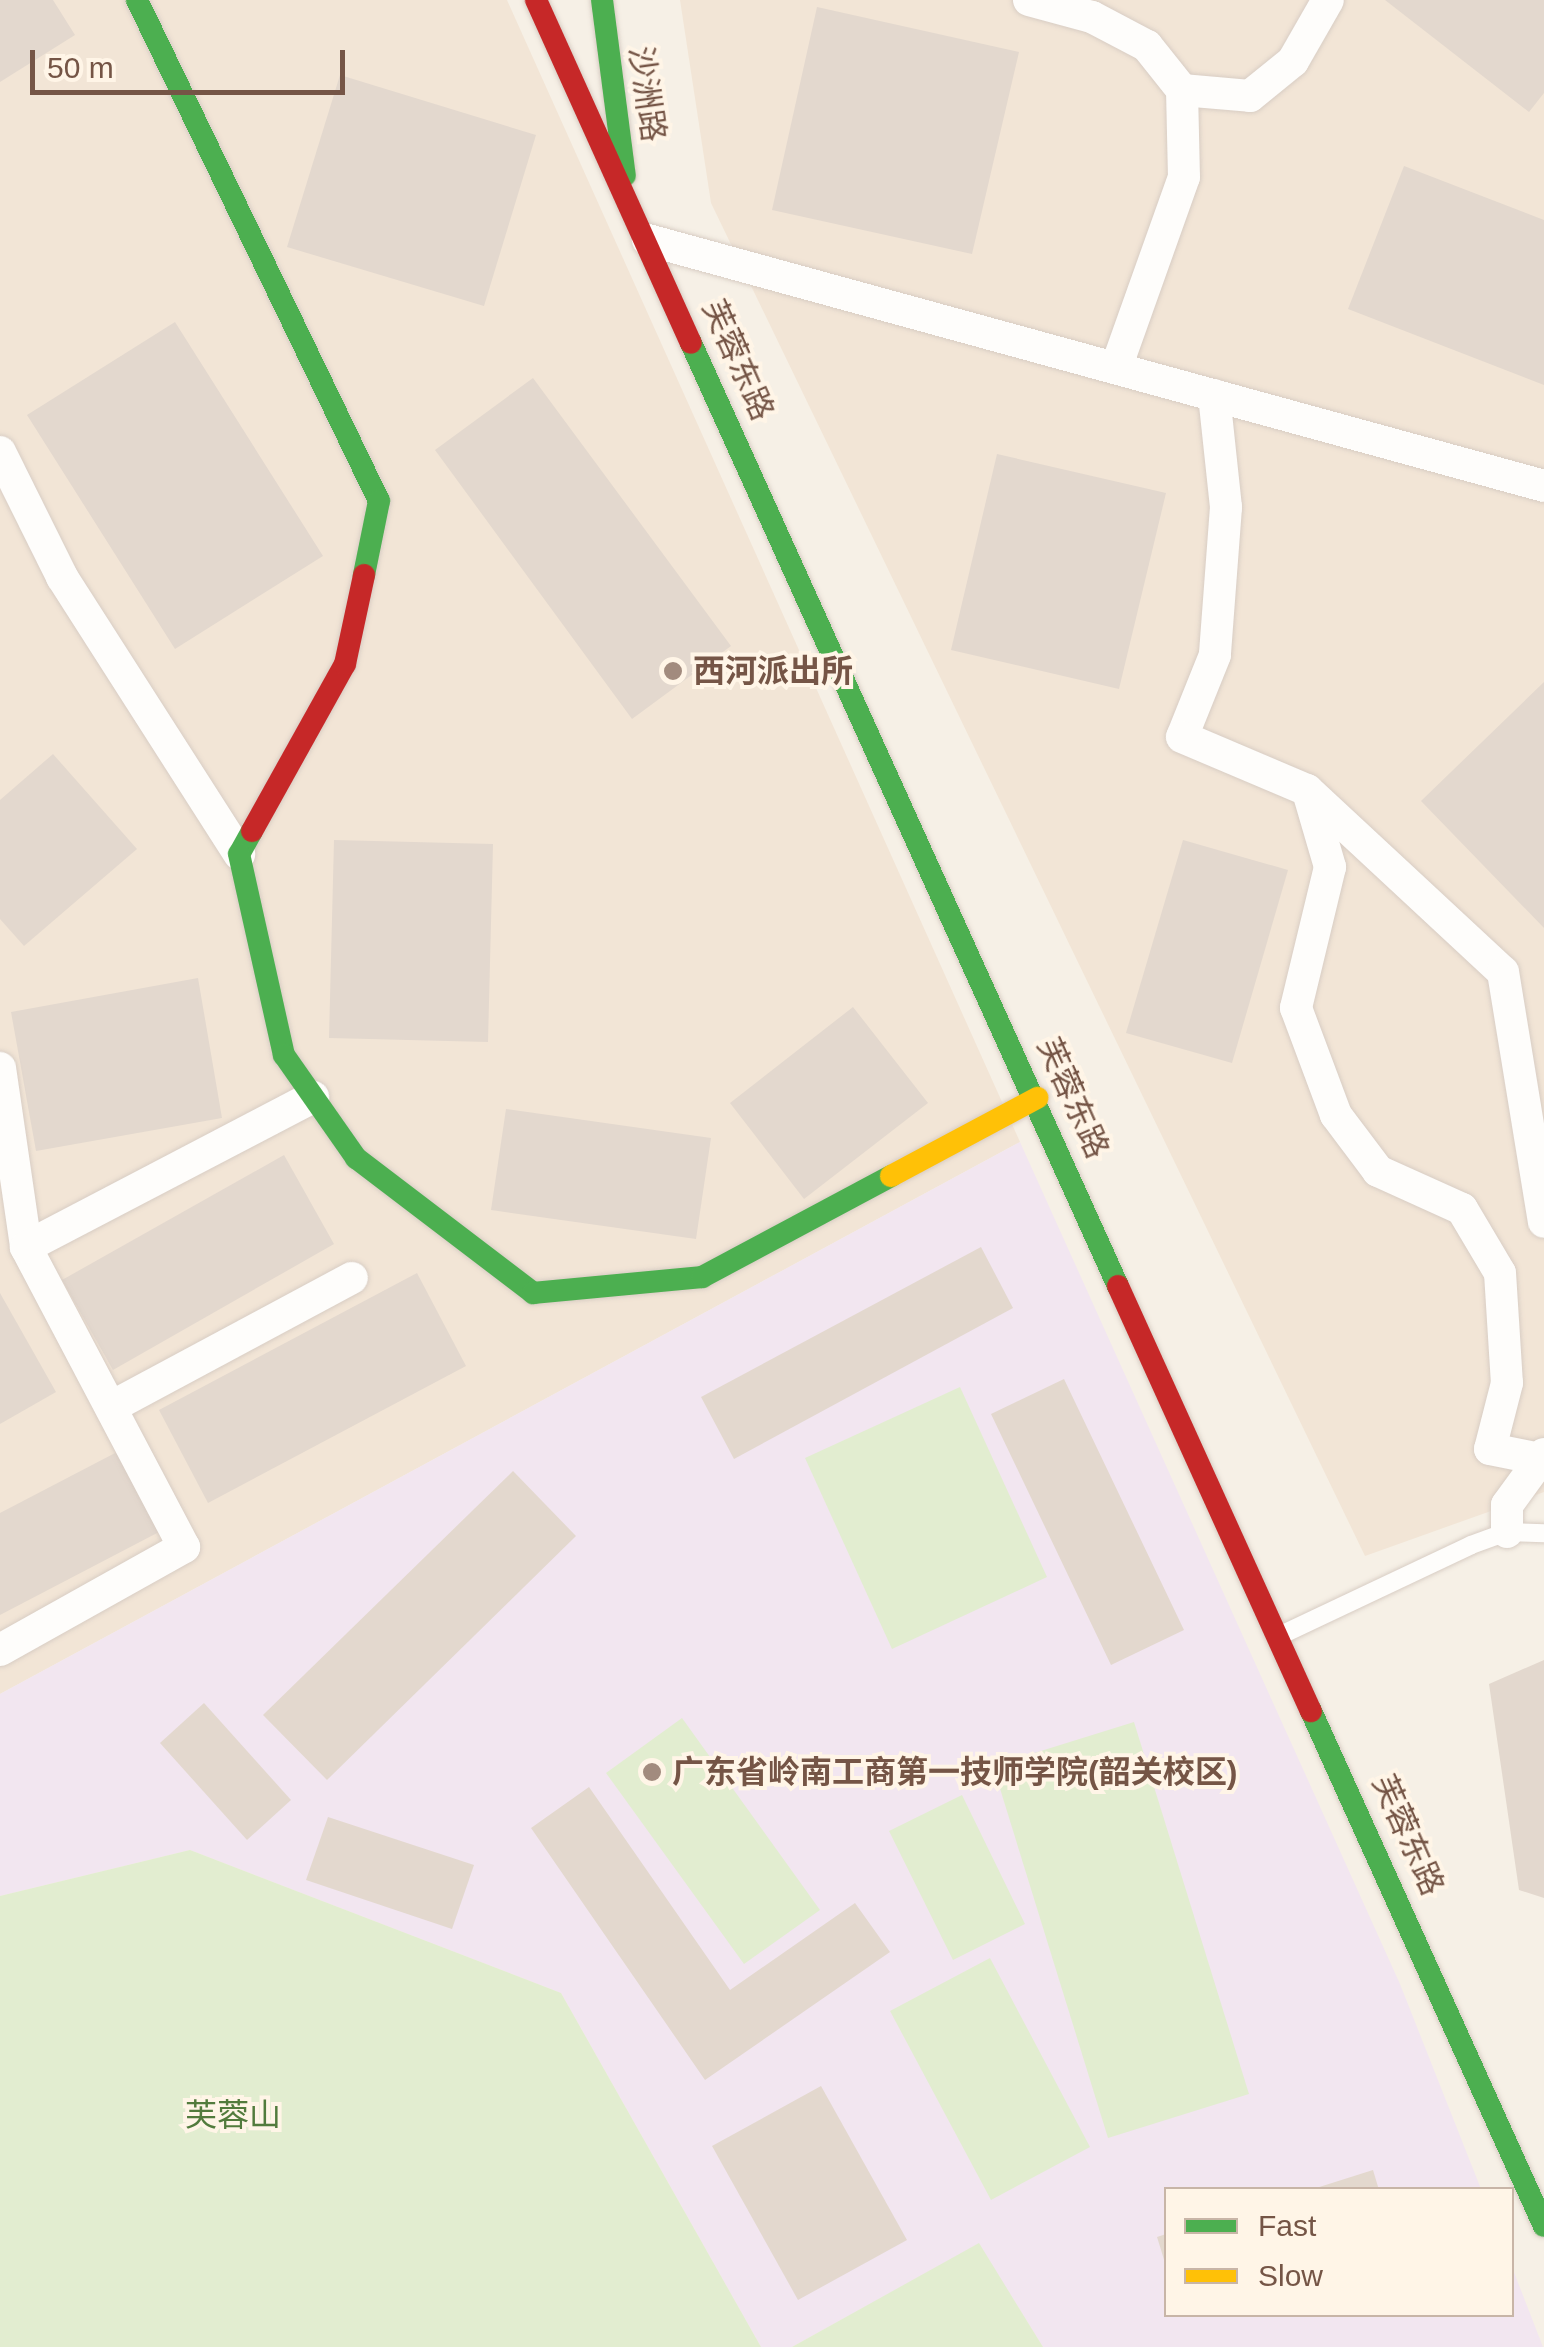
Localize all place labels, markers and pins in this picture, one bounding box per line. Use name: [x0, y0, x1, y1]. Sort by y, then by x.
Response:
place label: 西河派出所: [693, 652, 853, 690]
marker: 西河派出所: [662, 660, 684, 682]
place label: 广东省岭南工商第一技师学院(韶关校区): [672, 1753, 1237, 1791]
marker: 广东省岭南工商第一技师学院(韶关校区): [641, 1761, 663, 1783]

